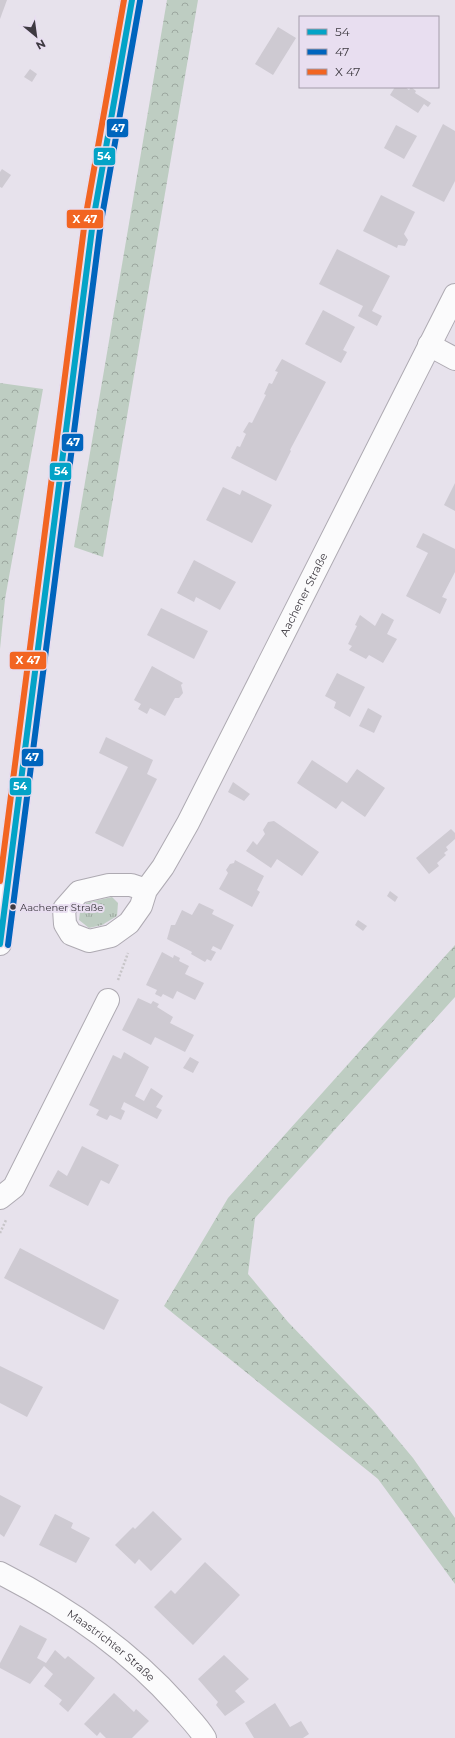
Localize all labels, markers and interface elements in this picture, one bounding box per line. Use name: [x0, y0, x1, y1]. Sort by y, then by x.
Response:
north arrow: [16, 16, 56, 56]
legend: [299, 16, 439, 88]
text: 54: [335, 24, 350, 39]
text: N: [34, 36, 48, 53]
text: 47: [335, 44, 349, 59]
text: X 47: [335, 64, 360, 79]
line badge: 47: [106, 118, 129, 138]
text: 47: [111, 121, 125, 135]
line badge: 54: [93, 147, 116, 166]
text: 54: [97, 149, 111, 163]
line badge: X 47: [66, 209, 104, 229]
text: X 47: [73, 212, 98, 226]
line badge: 47: [61, 433, 84, 452]
text: 47: [66, 435, 80, 449]
line badge: 54: [49, 462, 72, 481]
text: 54: [54, 464, 68, 478]
street label: Aachener Straße: [277, 550, 331, 638]
line badge: X 47: [9, 651, 47, 670]
text: X 47: [16, 653, 41, 667]
line badge: 47: [21, 748, 44, 767]
text: 47: [25, 750, 39, 764]
line badge: 54: [9, 777, 32, 796]
text: 54: [13, 779, 27, 793]
place label: Aachener Straße: [20, 901, 103, 914]
marker: Aachener Straße: [8, 902, 18, 912]
street label: Maastrichter Straße: [65, 1606, 158, 1684]

